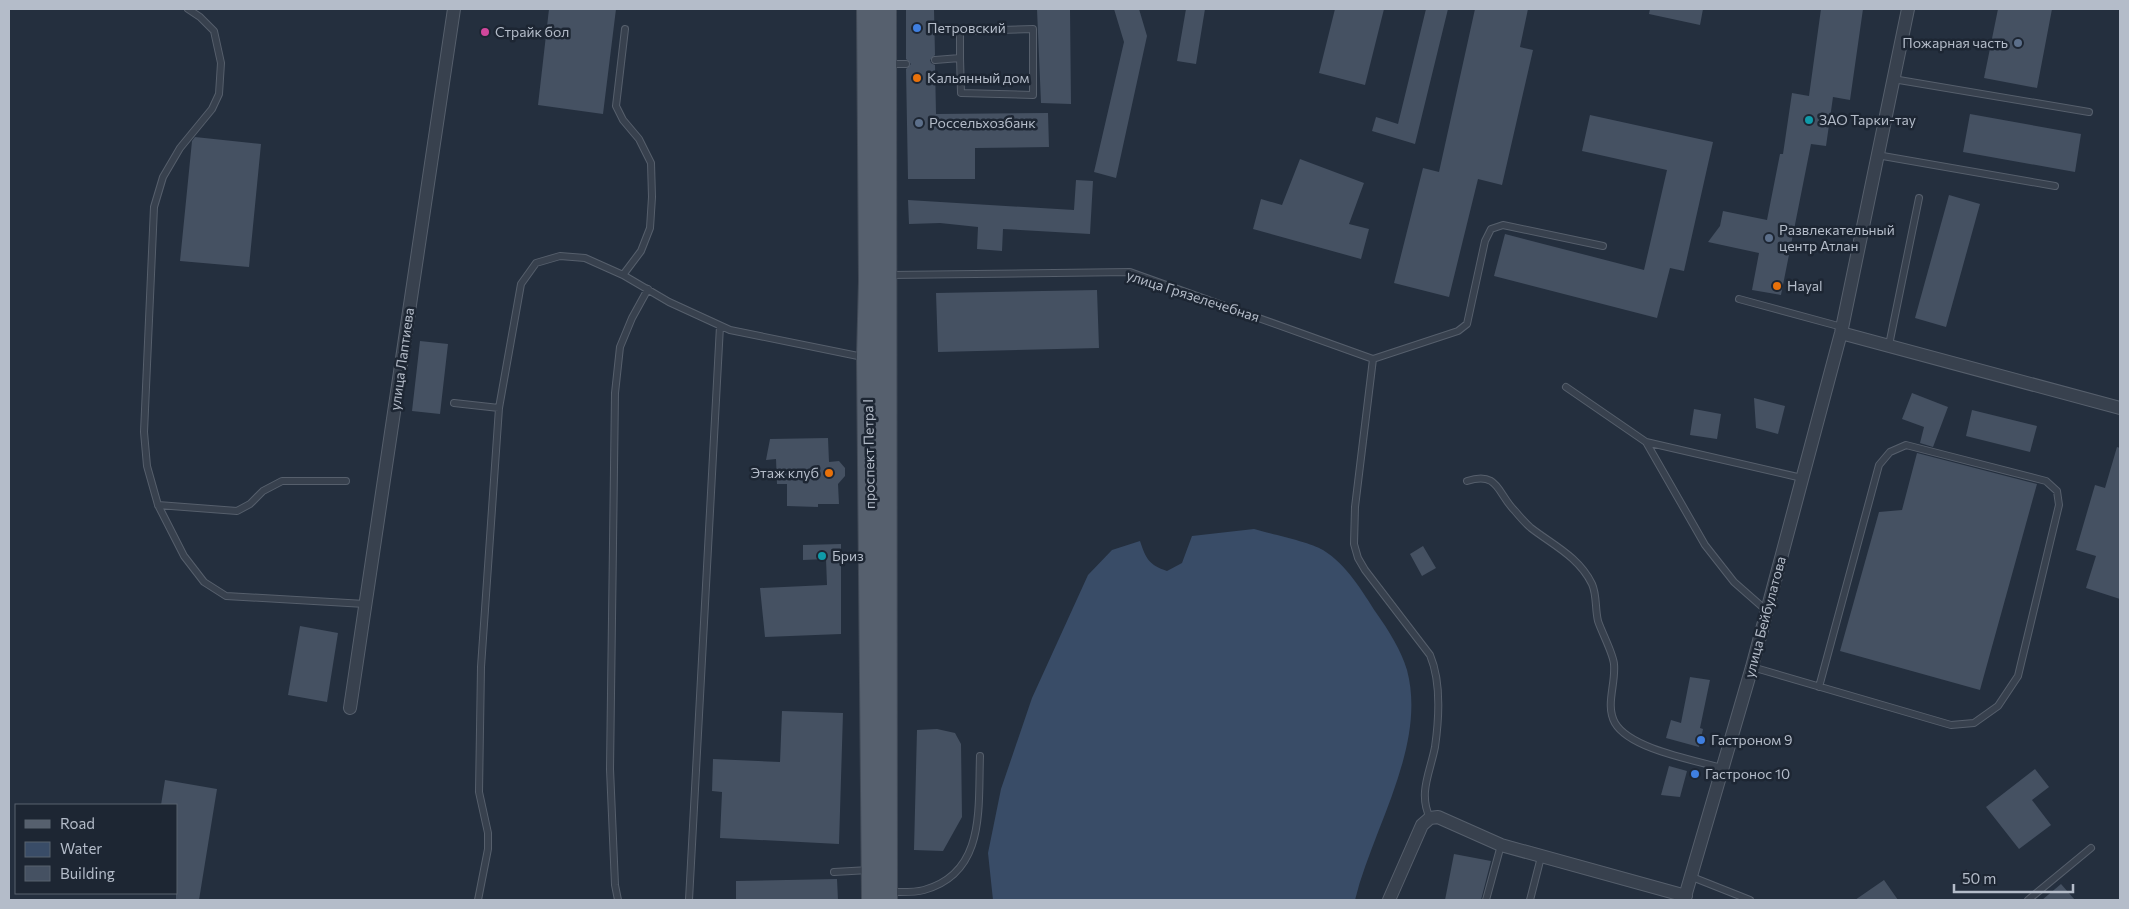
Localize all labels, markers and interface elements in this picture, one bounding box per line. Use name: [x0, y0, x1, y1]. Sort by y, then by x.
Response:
place label: Петровский: [927, 19, 1006, 36]
marker: Петровский: [911, 22, 923, 34]
place label: Страйк бол: [495, 23, 569, 40]
marker: Страйк бол: [479, 26, 491, 38]
place label: Пожарная часть: [1902, 34, 2008, 51]
marker: Пожарная часть: [2012, 37, 2024, 49]
place label: Кальянный дом: [927, 69, 1030, 86]
marker: Кальянный дом: [911, 72, 923, 84]
place label: ЗАО Тарки-тау: [1819, 111, 1916, 128]
place label: Россельхозбанк: [929, 114, 1036, 131]
marker: ЗАО Тарки-тау: [1803, 114, 1815, 126]
marker: Россельхозбанк: [913, 117, 925, 129]
place label: Развлекательный центр Атлан: [1779, 221, 1895, 254]
marker: Развлекательный центр Атлан: [1763, 232, 1775, 244]
street label: улица Грязелечебная: [1125, 266, 1262, 325]
place label: Hayal: [1787, 277, 1823, 294]
marker: Hayal: [1771, 280, 1783, 292]
street label: улица Лаптиева: [386, 307, 417, 411]
street label: проспект Петра I: [859, 399, 878, 509]
place label: Этаж клуб: [750, 464, 819, 481]
marker: Этаж клуб: [823, 467, 835, 479]
place label: Бриз: [832, 547, 864, 564]
marker: Бриз: [816, 550, 828, 562]
street label: улица Бейбулатова: [1740, 554, 1789, 679]
place label: Гастроном 9: [1711, 731, 1792, 748]
marker: Гастроном 9: [1695, 734, 1707, 746]
place label: Гастронос 10: [1705, 765, 1790, 782]
marker: Гастронос 10: [1689, 768, 1701, 780]
legend: [15, 804, 178, 894]
text: Road: [60, 814, 95, 832]
text: Water: [60, 839, 102, 857]
scale bar: [1954, 862, 2073, 894]
text: Building: [60, 864, 115, 882]
text: 50 m: [1962, 869, 1996, 887]

